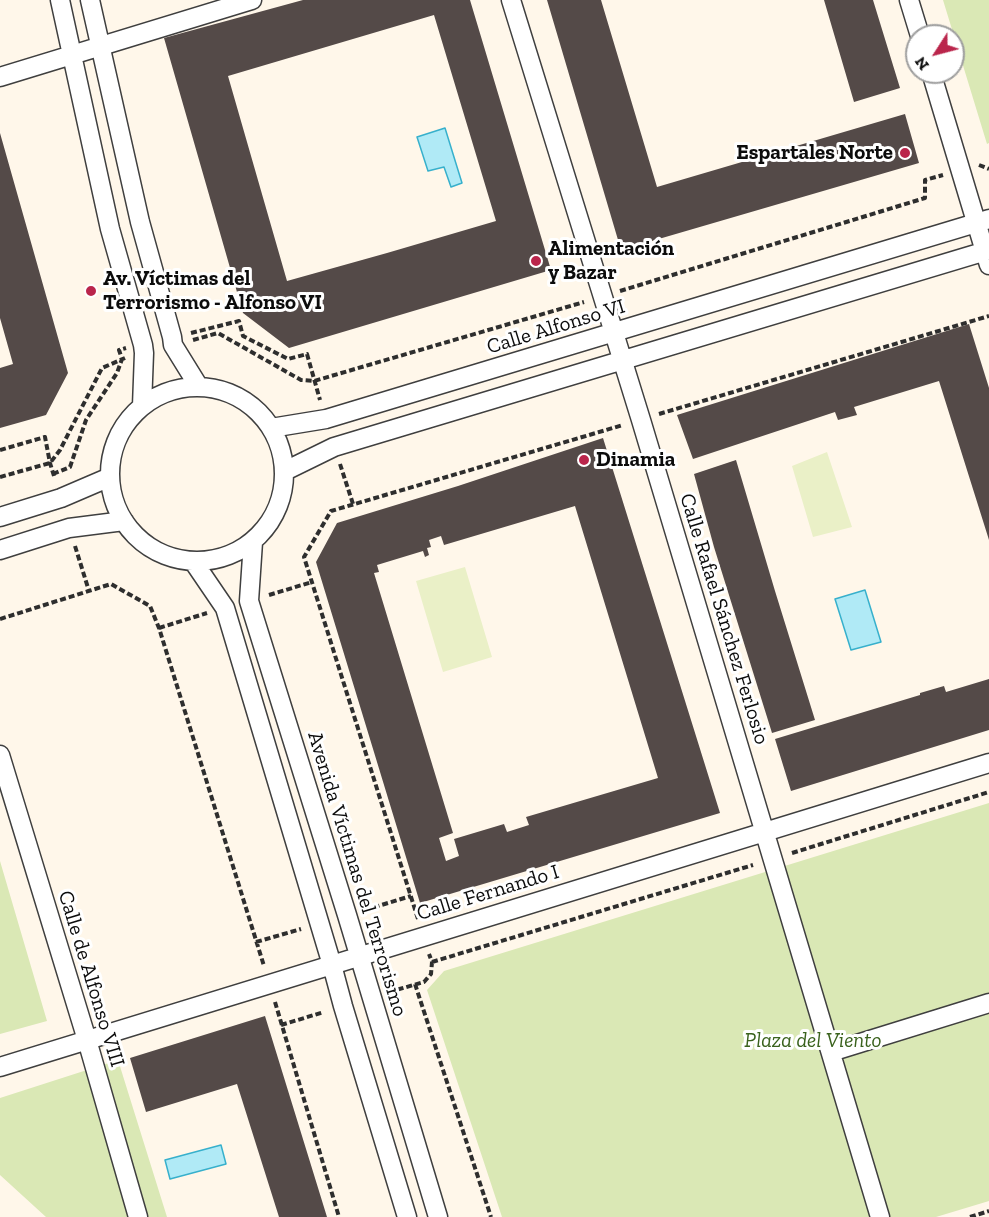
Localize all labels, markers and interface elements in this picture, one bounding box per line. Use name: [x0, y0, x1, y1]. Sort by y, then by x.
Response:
north arrow: [905, 24, 965, 84]
text: N: [910, 53, 933, 74]
place label: Espartales Norte: [736, 140, 893, 166]
marker: Espartales Norte: [898, 146, 912, 160]
place label: Alimentación y Bazar: [548, 236, 674, 286]
marker: Alimentación y Bazar: [529, 254, 543, 268]
place label: Av. Víctimas del Terrorismo - Alfonso VI: [103, 266, 322, 316]
marker: Av. Víctimas del Terrorismo - Alfonso VI: [84, 284, 98, 298]
street label: Calle Alfonso VI: [484, 294, 628, 360]
place label: Dinamia: [596, 447, 675, 473]
marker: Dinamia: [577, 453, 591, 467]
street label: Calle Rafael Sánchez Ferlosio: [674, 491, 774, 747]
street label: Avenida Víctimas del Terrorismo: [302, 729, 412, 1019]
street label: Calle Fernando I: [414, 859, 562, 927]
street label: Calle de Alfonso VIII: [52, 888, 130, 1070]
park label: Plaza del Viento: [744, 1028, 882, 1054]

